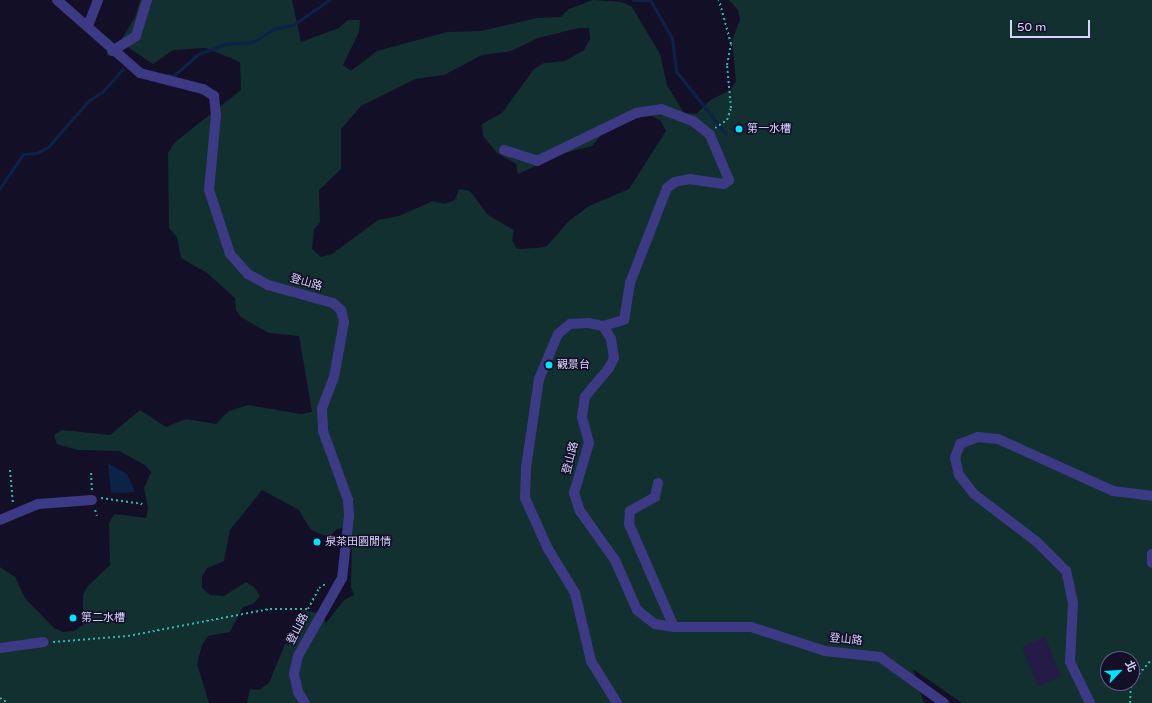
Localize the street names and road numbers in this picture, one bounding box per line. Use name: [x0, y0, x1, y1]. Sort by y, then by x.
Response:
street label: 登山路: [288, 272, 324, 294]
street label: 登山路: [561, 440, 581, 476]
street label: 登山路: [285, 611, 311, 647]
street label: 登山路: [829, 632, 863, 648]

